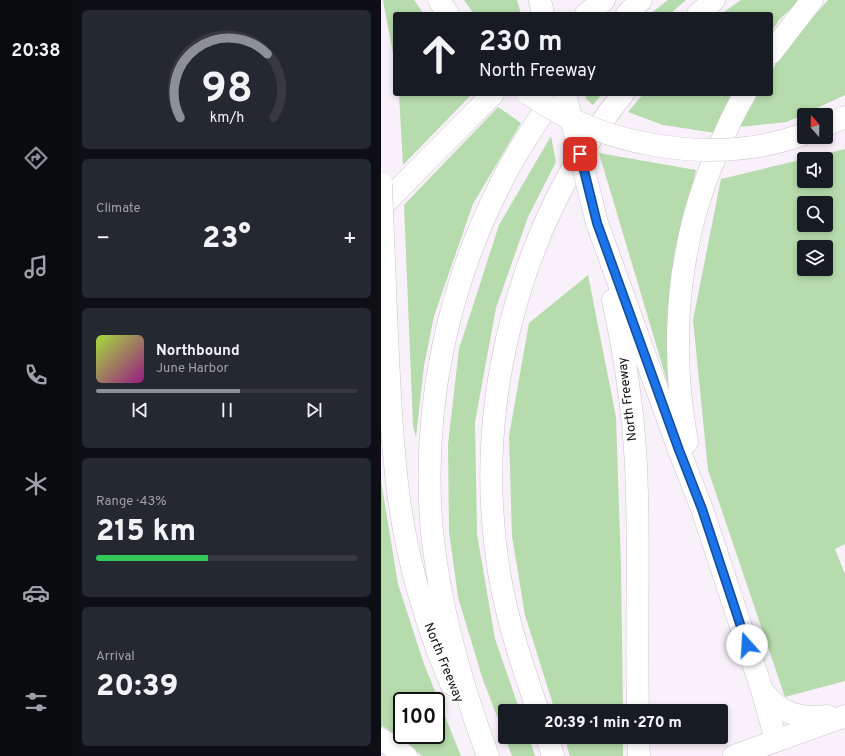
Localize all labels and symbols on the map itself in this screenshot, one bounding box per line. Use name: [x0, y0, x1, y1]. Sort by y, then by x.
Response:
north arrow: [797, 108, 833, 144]
pin: [563, 137, 597, 171]
street label: North Freeway: [615, 356, 641, 442]
street label: North Freeway: [420, 621, 466, 705]
position arrow: [726, 624, 768, 666]
speed limit sign: 100: [393, 692, 445, 744]

